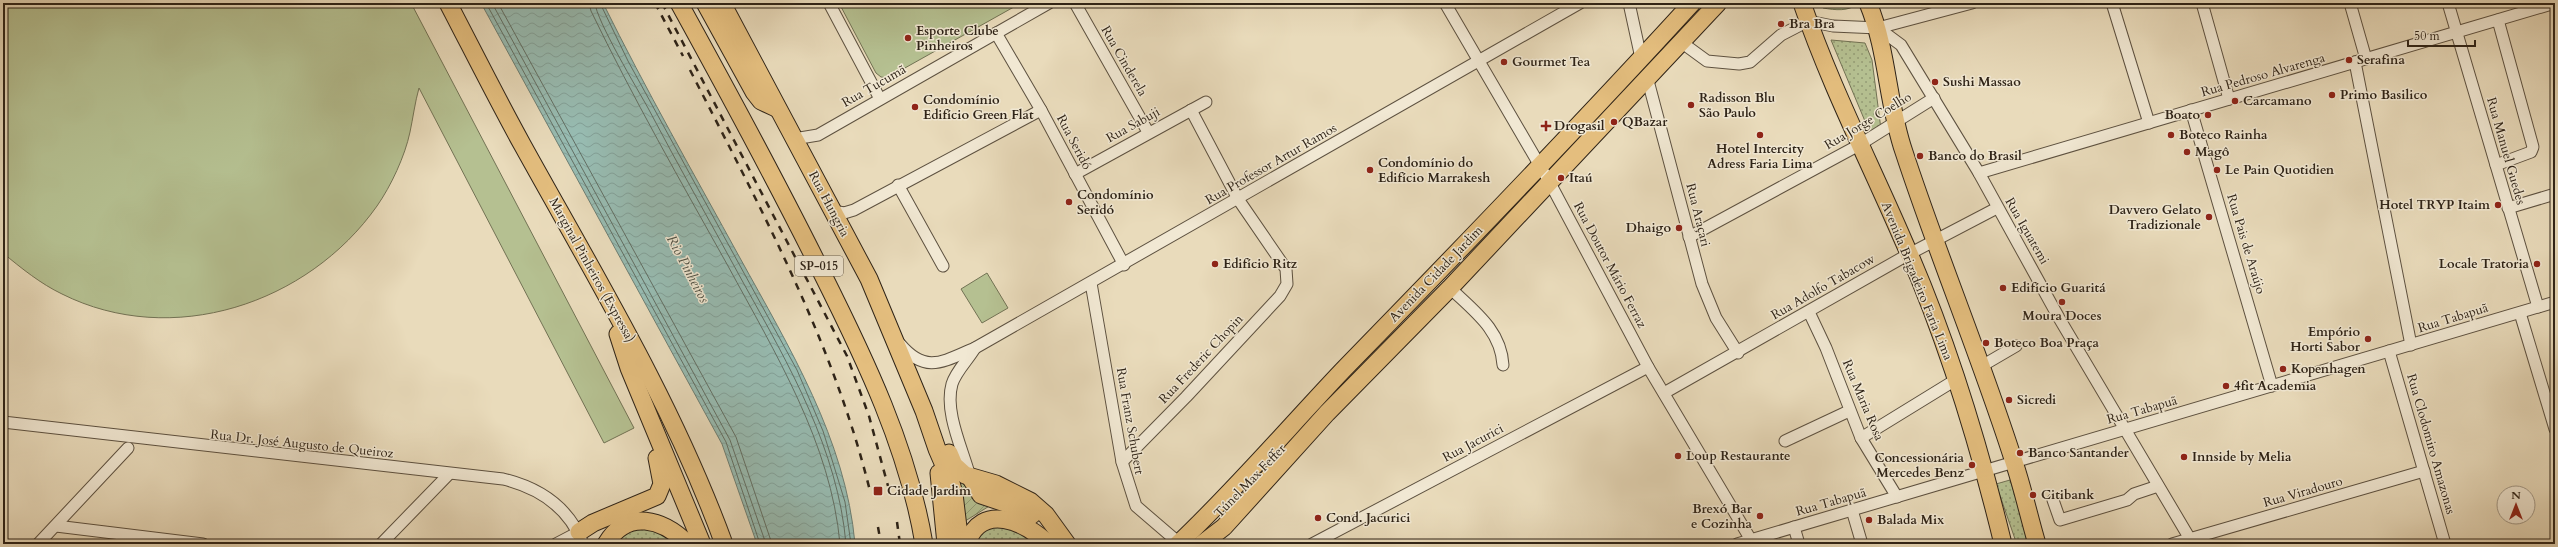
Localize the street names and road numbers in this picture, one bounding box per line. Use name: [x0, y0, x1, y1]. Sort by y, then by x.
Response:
street label: Rua Cinderela: [1097, 22, 1152, 100]
street label: Rua Pedroso Alvarenga: [2199, 49, 2327, 101]
street label: Rua Tucumã: [838, 60, 910, 112]
street label: Rua Jorge Coelho: [1821, 88, 1915, 154]
street label: Rua Manuel Guedes: [2482, 95, 2530, 207]
street label: Rua Sabuji: [1103, 103, 1163, 147]
street label: Rua Seridó: [1052, 111, 1096, 173]
street label: Rua Professor Artur Ramos: [1202, 119, 1340, 209]
street label: Rua Hungria: [804, 168, 854, 240]
street label: Rua Araçari: [1681, 181, 1715, 249]
street label: Rua Pais de Araújo: [2222, 192, 2270, 296]
street label: Marginal Pinheiros (Expressa): [545, 194, 639, 346]
street label: Rua Iguatemi: [2001, 194, 2054, 268]
street label: Rua Doutor Mário Ferraz: [1569, 199, 1651, 331]
street label: Avenida Brigadeiro Faria Lima: [1877, 199, 1957, 363]
street label: Avenida Cidade Jardim: [1385, 222, 1487, 326]
street label: Rua Adolfo Tabacow: [1768, 250, 1879, 324]
road number: SP-015: [795, 256, 843, 276]
street label: Rua Tabapuã: [2416, 299, 2491, 337]
street label: Rua Frederic Chopin: [1155, 310, 1248, 408]
street label: Rua Maria Rosa: [1838, 357, 1888, 444]
street label: Rua Franz Schubert: [1112, 366, 1148, 476]
street label: Rua Clodomiro Amazonas: [2402, 372, 2460, 516]
street label: Rua Tabapuã: [2105, 391, 2180, 429]
street label: Rua Jacurici: [1439, 419, 1507, 467]
street label: Rua Dr. José Augusto de Queiroz: [210, 425, 395, 463]
street label: Túnel Max Feffer: [1210, 440, 1290, 522]
street label: Rua Viradouro: [2261, 472, 2345, 512]
street label: Rua Tabapuã: [1794, 483, 1869, 521]

